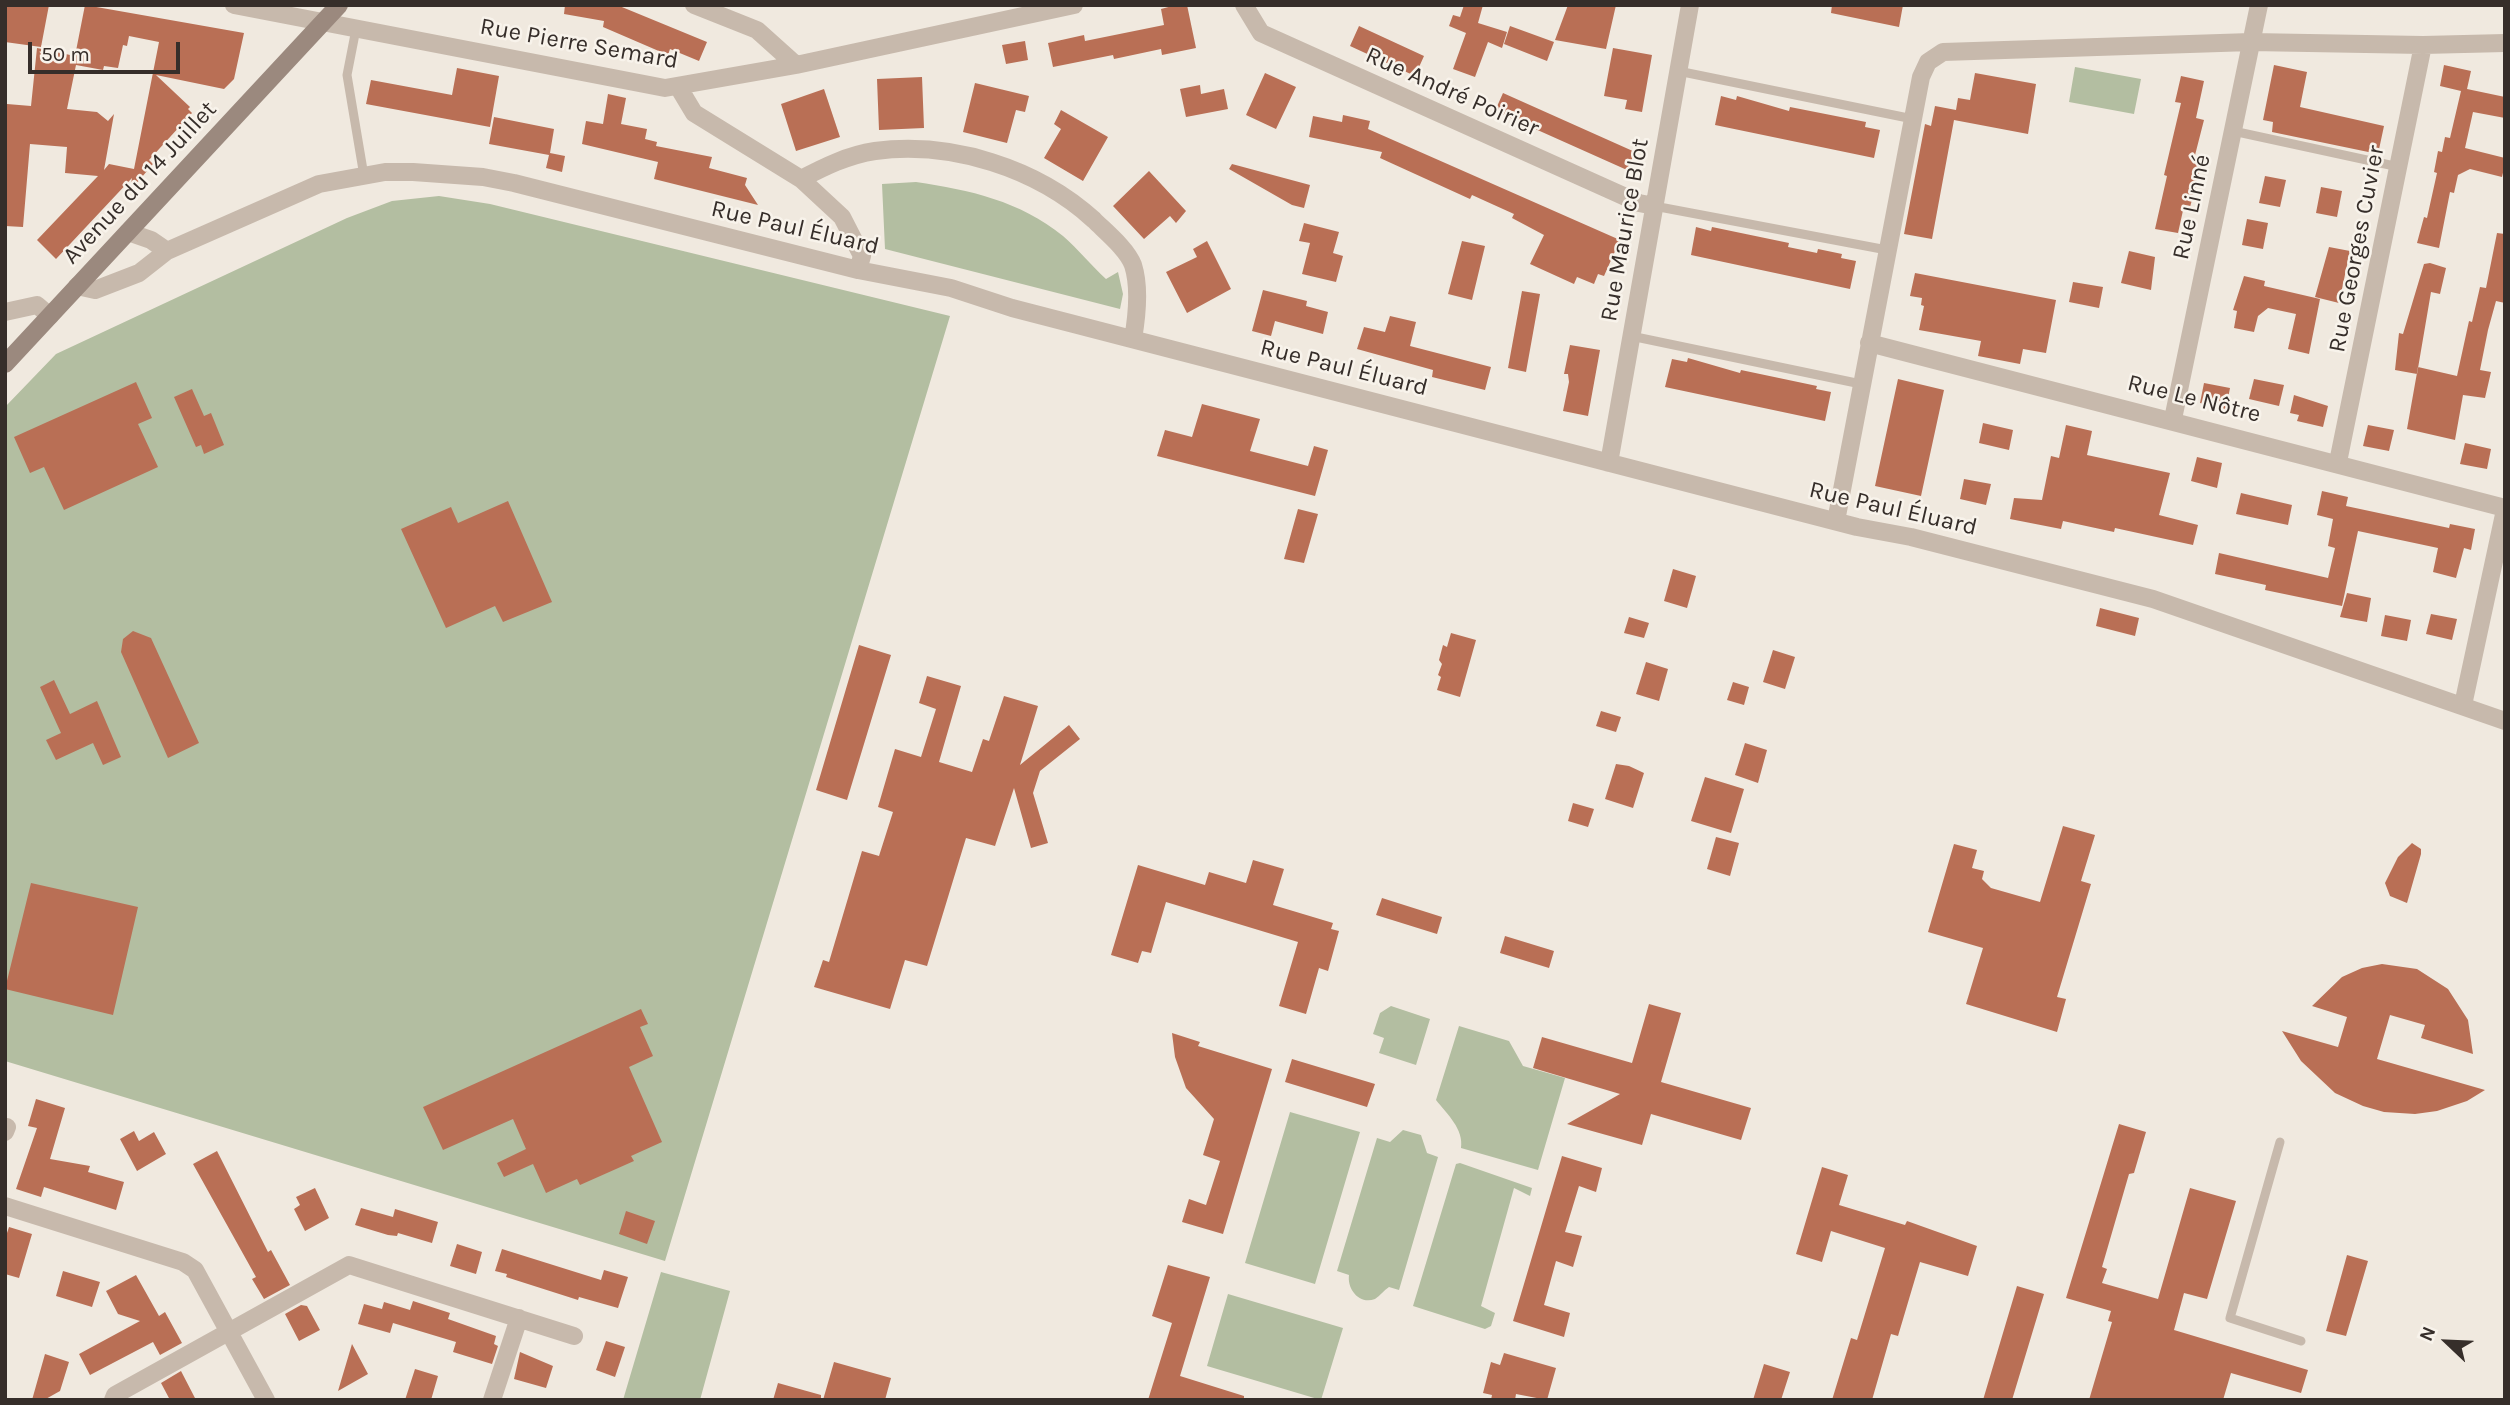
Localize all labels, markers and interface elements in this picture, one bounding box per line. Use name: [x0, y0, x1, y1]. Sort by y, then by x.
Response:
street label: Rue Pierre Semard: [478, 12, 680, 76]
scale bar: [32, 28, 184, 72]
street label: Rue André Poirier: [1361, 41, 1543, 143]
text: 50 m: [41, 42, 90, 66]
street label: Avenue du 14 Juillet: [57, 96, 223, 270]
street label: Rue Maurice Blot: [1595, 136, 1655, 324]
street label: Rue Georges Cuvier: [2323, 143, 2391, 355]
street label: Rue Linné: [2167, 152, 2217, 262]
street label: Rue Paul Éluard: [708, 195, 882, 261]
street label: Rue Paul Éluard: [1257, 333, 1431, 403]
street label: Rue Le Nôtre: [2125, 369, 2263, 429]
street label: Rue Paul Éluard: [1806, 476, 1980, 542]
north arrow: [2412, 1307, 2482, 1377]
text: N: [2415, 1323, 2440, 1344]

